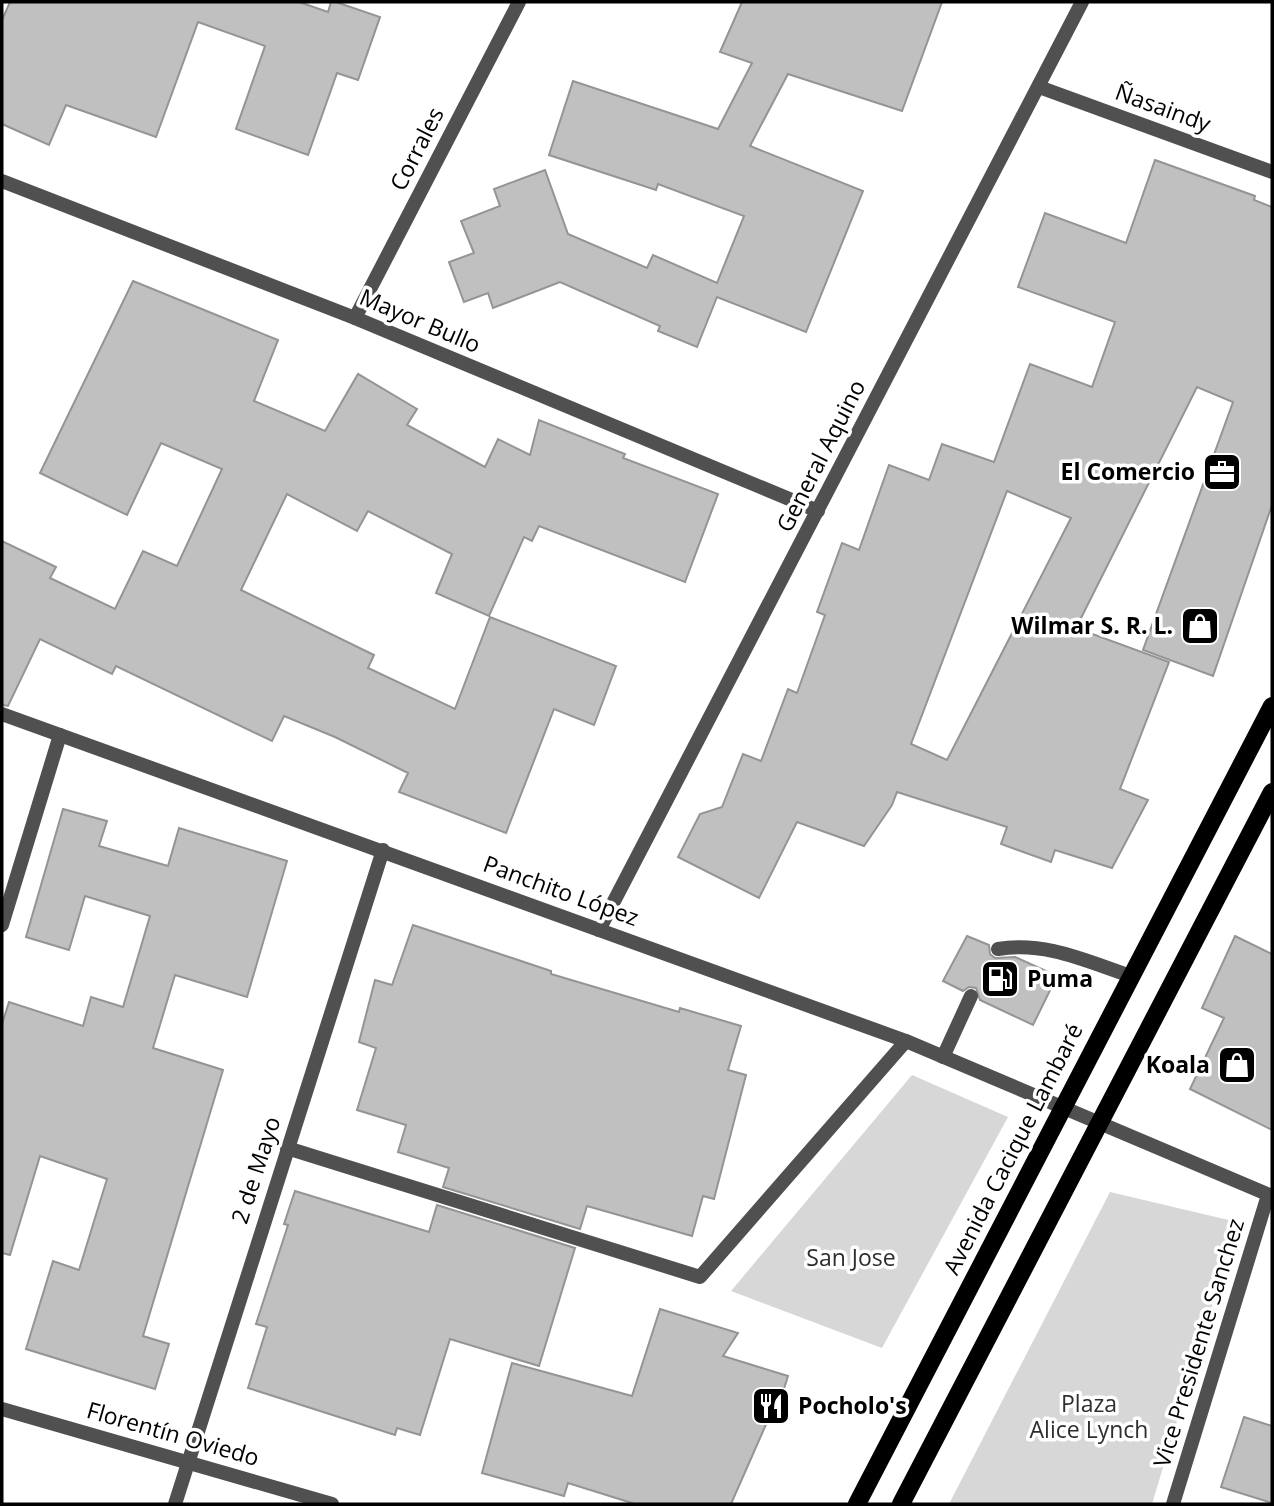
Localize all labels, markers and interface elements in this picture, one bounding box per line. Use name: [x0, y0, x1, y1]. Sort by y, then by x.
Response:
street label: Ñasaindy: [1111, 75, 1216, 139]
street label: Corrales: [382, 101, 451, 196]
street label: Mayor Bullo: [355, 280, 486, 360]
street label: General Aquino: [768, 374, 872, 537]
office icon: El Comercio: [1201, 451, 1243, 493]
place label: El Comercio: [1061, 455, 1195, 487]
shop icon: Wilmar S. R. L.: [1179, 605, 1221, 647]
place label: Wilmar S. R. L.: [1011, 609, 1173, 641]
street label: Panchito López: [479, 847, 644, 933]
fuel station icon: Puma: [979, 958, 1021, 1000]
place label: Puma: [1027, 962, 1093, 994]
street label: Avenida Cacique Lambaré: [935, 1017, 1089, 1280]
shop icon: Koala: [1216, 1044, 1258, 1086]
place label: Koala: [1146, 1048, 1210, 1080]
street label: 2 de Mayo: [223, 1112, 287, 1227]
street label: Vice Presidente Sanchez: [1145, 1214, 1251, 1471]
park label: San Jose: [806, 1241, 896, 1273]
restaurant icon: Pocholo's: [750, 1385, 792, 1427]
park label: Plaza Alice Lynch: [1030, 1387, 1148, 1445]
place label: Pocholo's: [798, 1389, 907, 1421]
street label: Florentín Oviedo: [83, 1393, 263, 1473]

